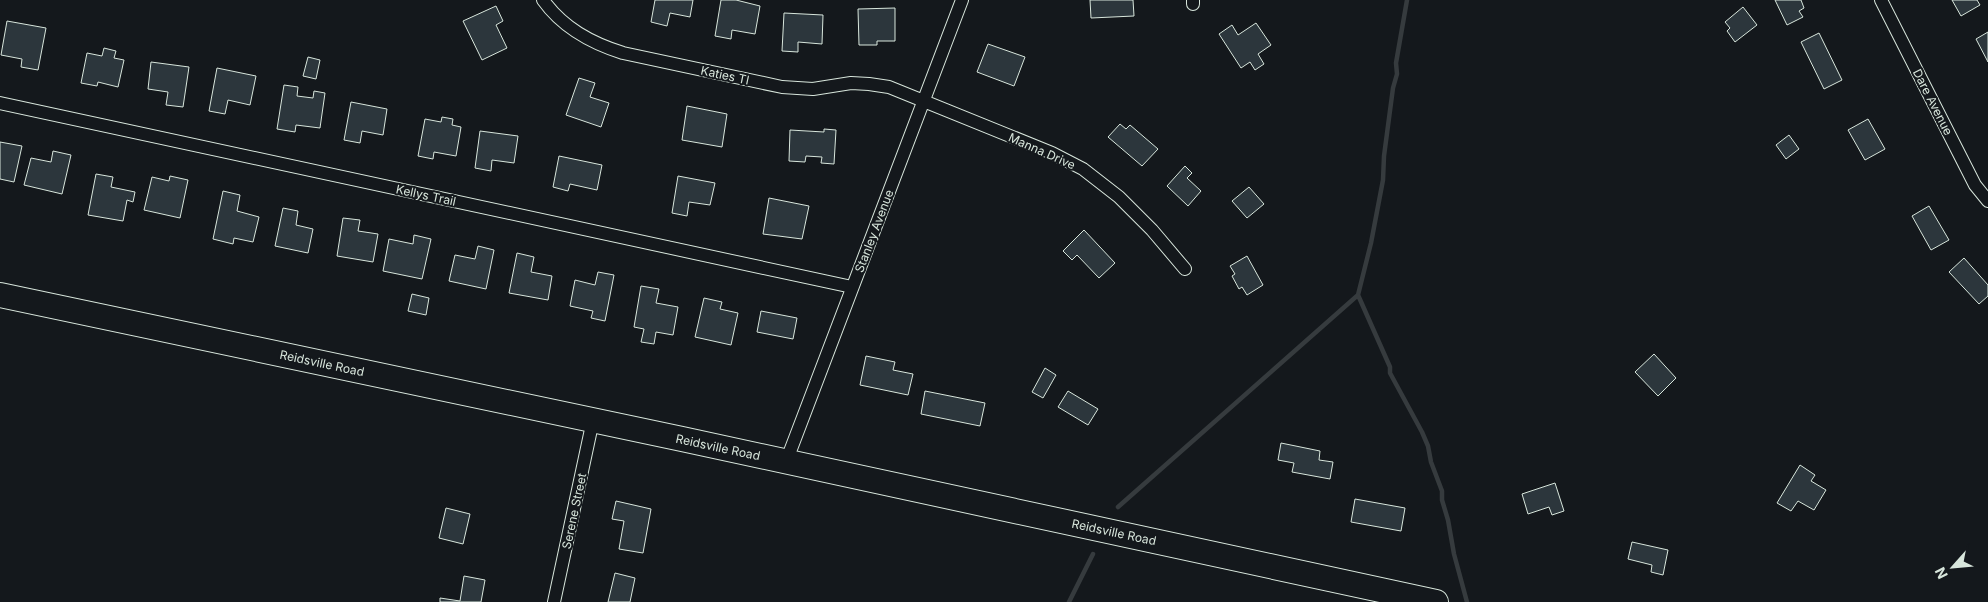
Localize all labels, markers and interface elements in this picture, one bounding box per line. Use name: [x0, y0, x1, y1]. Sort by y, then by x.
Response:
street label: Katies Tl: [699, 63, 751, 87]
street label: Dare Avenue: [1910, 66, 1956, 138]
street label: Manna Drive: [1006, 130, 1078, 172]
street label: Kellys Trail: [395, 181, 457, 209]
street label: Stanley Avenue: [851, 187, 897, 275]
street label: Reidsville Road: [278, 347, 366, 379]
street label: Reidsville Road: [674, 431, 762, 463]
street label: Serene Street: [559, 472, 589, 550]
street label: Reidsville Road: [1070, 516, 1158, 548]
north arrow: [1928, 542, 1978, 592]
text: N: [1931, 565, 1951, 582]

